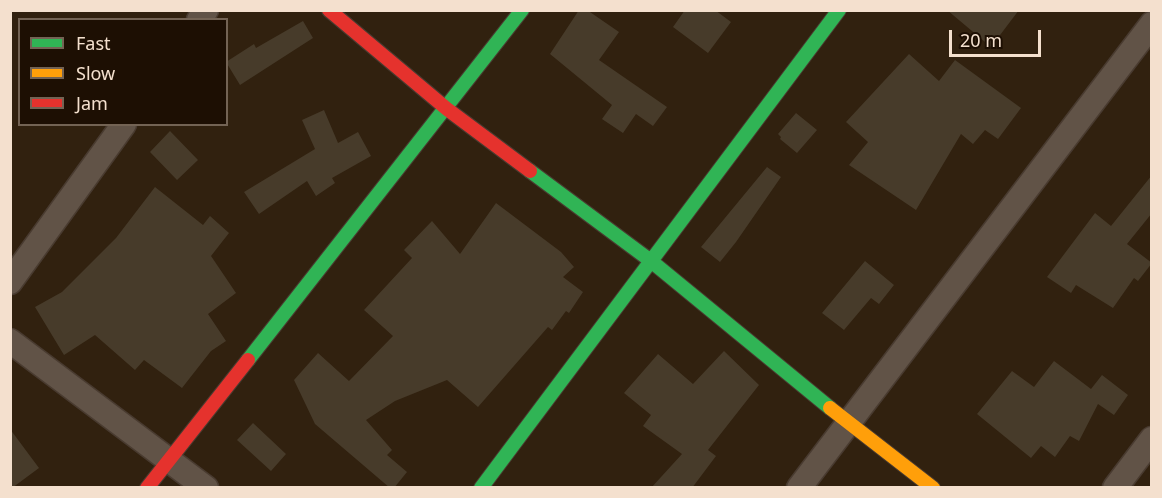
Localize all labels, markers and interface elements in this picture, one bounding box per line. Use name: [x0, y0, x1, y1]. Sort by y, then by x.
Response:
legend: [18, 18, 228, 126]
scale bar: [952, 18, 1044, 56]
text: 20 m: [960, 28, 1002, 52]
text: Fast: [76, 31, 111, 55]
text: Slow: [76, 61, 115, 85]
text: Jam: [76, 91, 108, 115]

